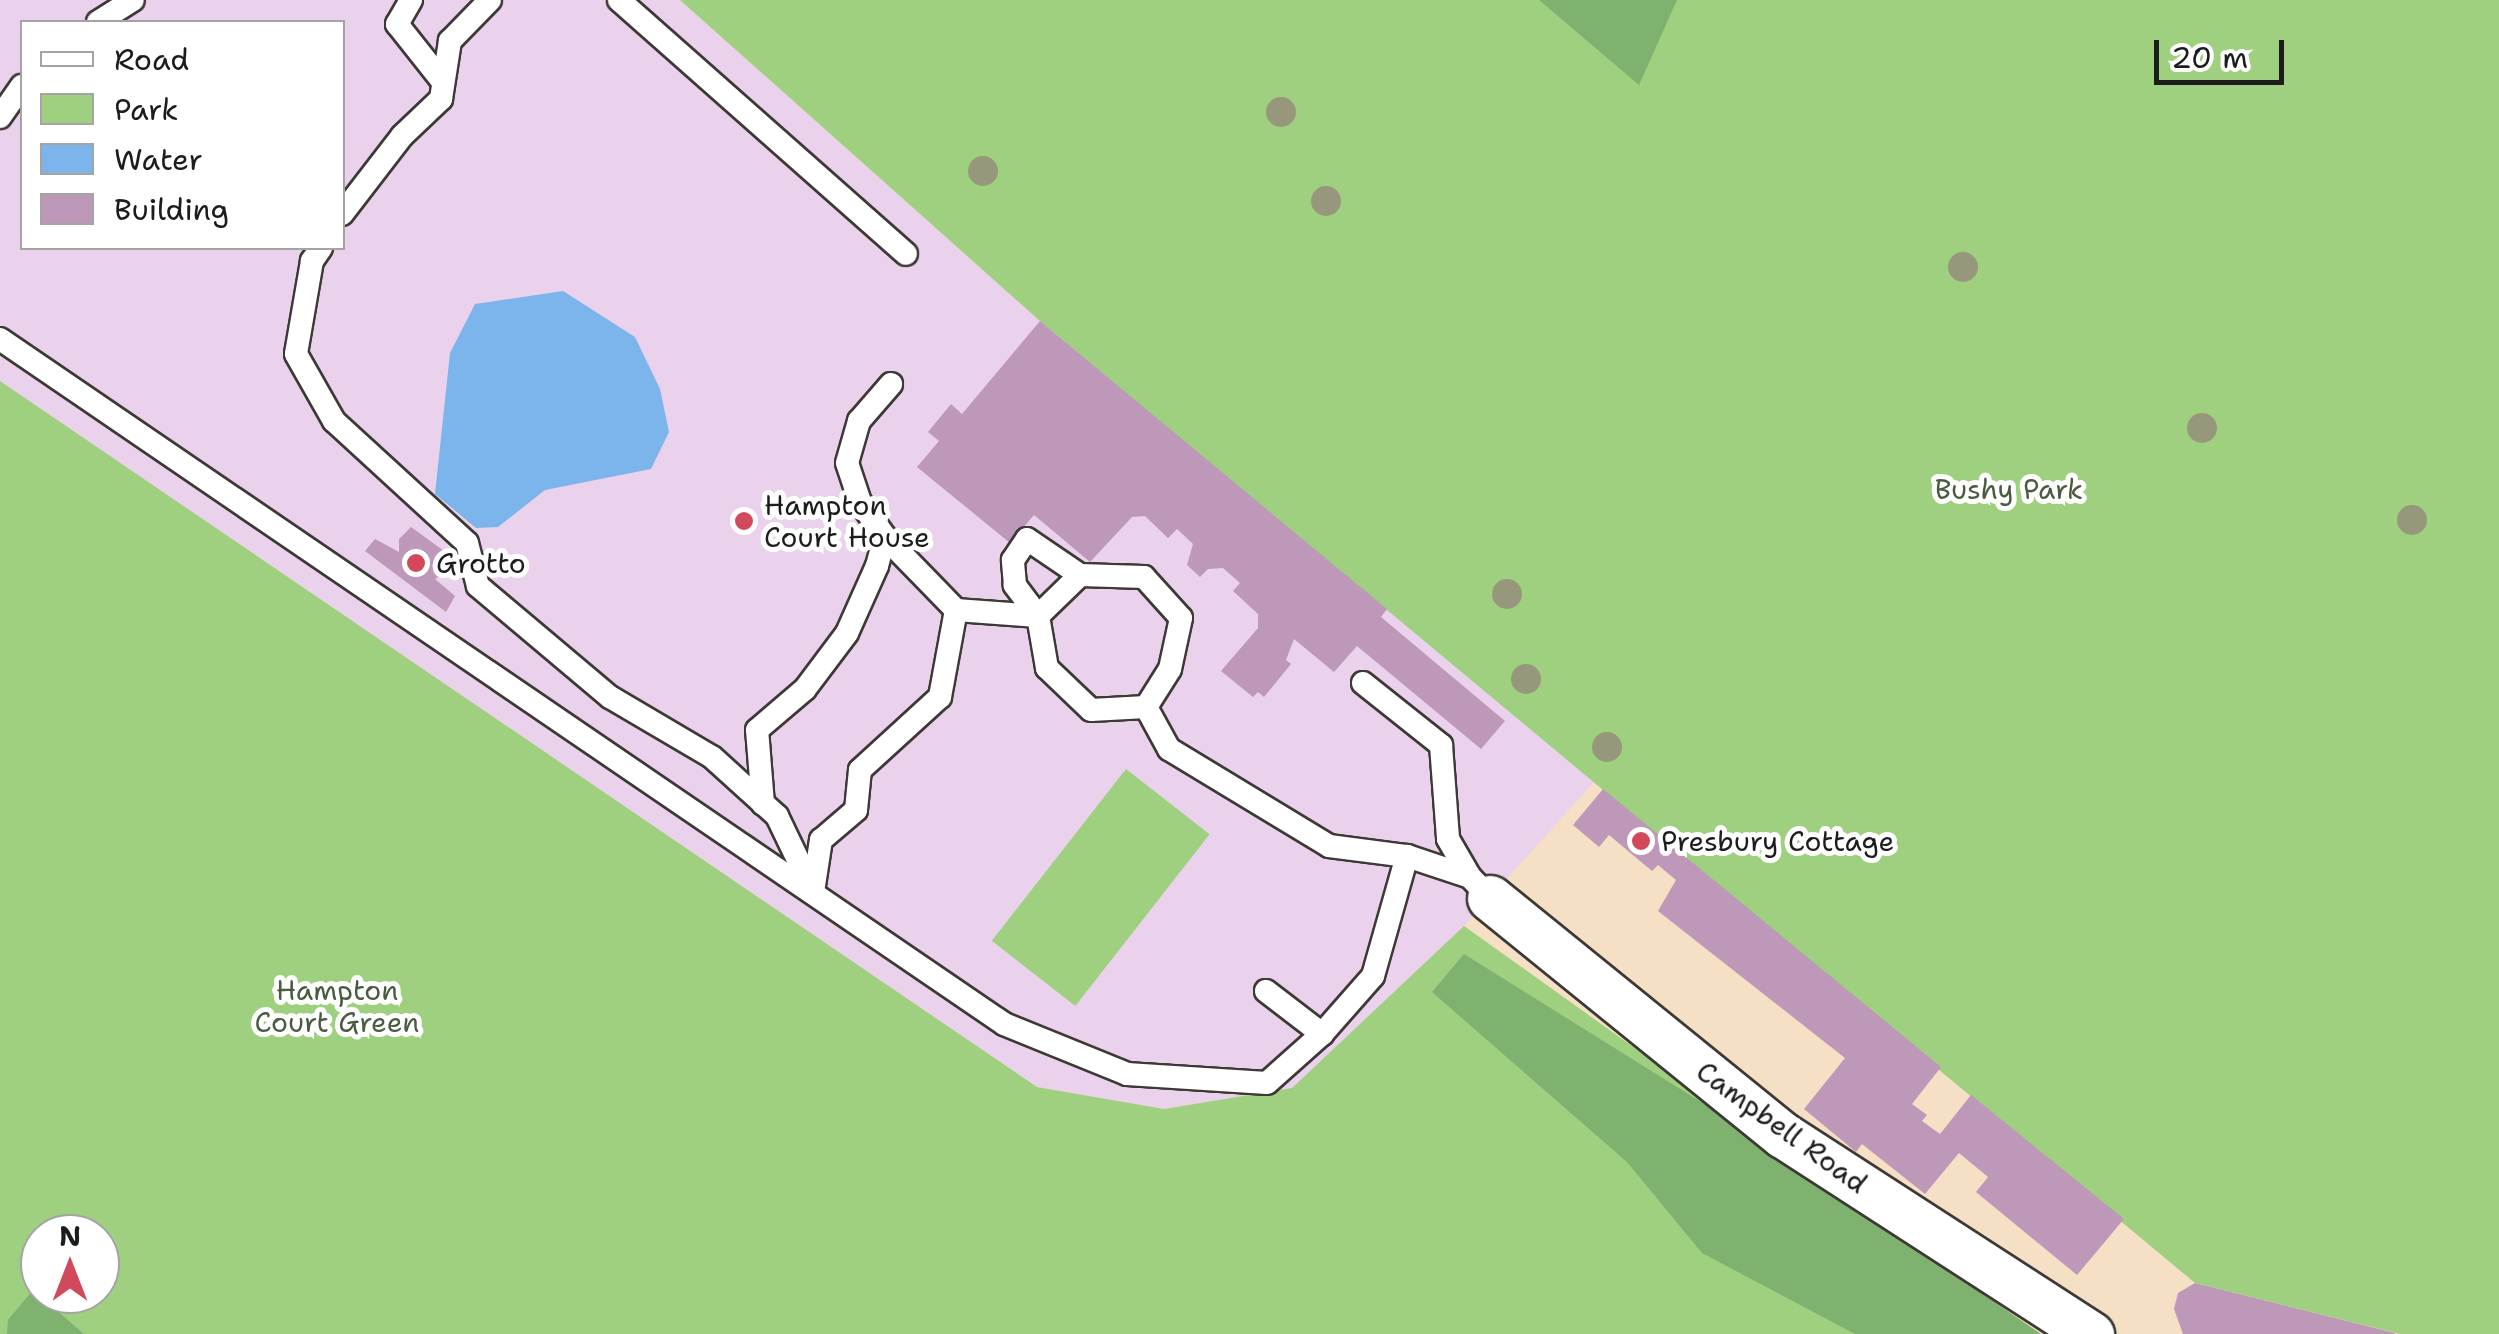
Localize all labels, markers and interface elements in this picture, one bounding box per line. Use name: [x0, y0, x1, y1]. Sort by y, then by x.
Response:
legend: [20, 20, 345, 250]
scale bar: [2159, 20, 2289, 82]
text: 20 m: [2171, 37, 2248, 78]
text: Road: [114, 39, 189, 80]
text: Park: [114, 89, 178, 130]
text: Water: [114, 139, 203, 180]
text: Building: [114, 189, 229, 230]
park label: Bushy Park: [1935, 472, 2083, 506]
place label: Hampton Court House: [764, 488, 930, 554]
marker: Hampton Court House: [733, 510, 755, 532]
place label: Grotto: [436, 546, 526, 580]
marker: Grotto: [405, 552, 427, 574]
place label: Presbury Cottage: [1661, 824, 1894, 858]
marker: Presbury Cottage: [1630, 830, 1652, 852]
park label: Hampton Court Green: [255, 973, 419, 1039]
street label: Campbell Road: [1690, 1054, 1874, 1200]
north arrow: [20, 1214, 120, 1314]
text: N: [59, 1217, 81, 1255]

